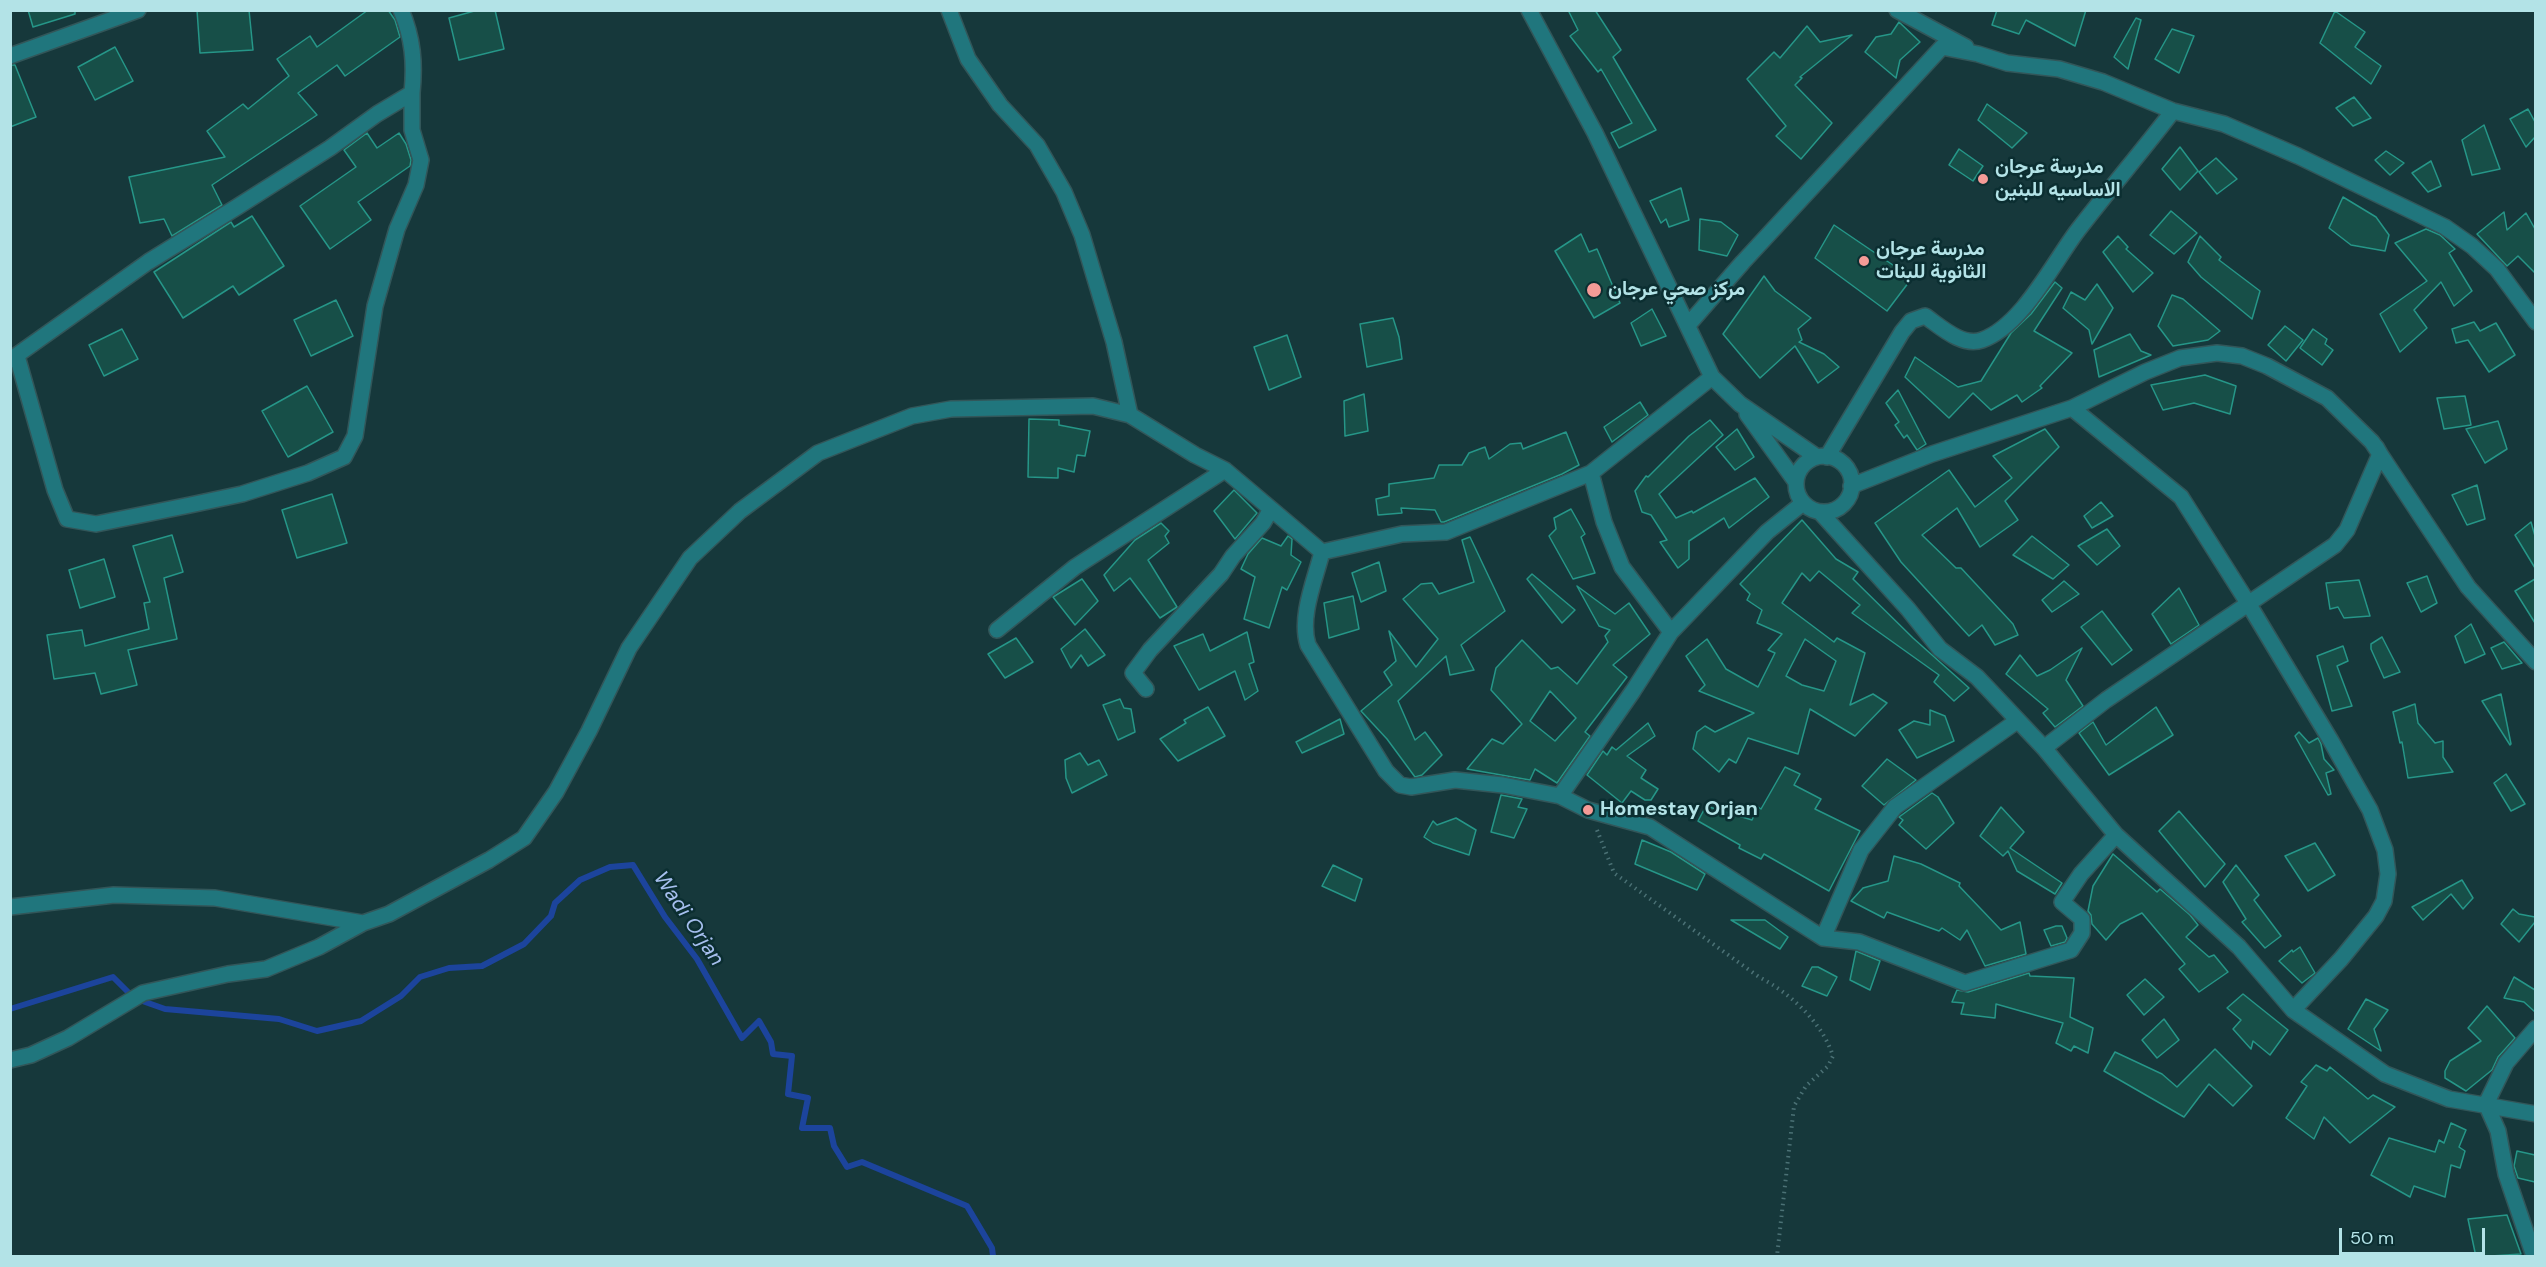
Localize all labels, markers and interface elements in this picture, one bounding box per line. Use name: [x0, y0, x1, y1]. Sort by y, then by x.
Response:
place label: مدرسة عرجان الاساسيه للبنين: [1995, 156, 2121, 203]
marker: مدرسة عرجان الاساسيه للبنين: [1976, 172, 1990, 186]
place label: مدرسة عرجان الثانوية للبنات: [1876, 238, 1986, 285]
marker: مدرسة عرجان الثانوية للبنات: [1857, 254, 1871, 268]
place label: مركز صحي عرجان: [1608, 278, 1745, 302]
marker: مركز صحي عرجان: [1585, 281, 1603, 299]
place label: Homestay Orjan: [1600, 798, 1758, 822]
marker: Homestay Orjan: [1581, 803, 1595, 817]
water label: Wadi Orjan: [647, 867, 729, 971]
scale bar: [2342, 1216, 2488, 1254]
text: 50 m: [2350, 1226, 2394, 1250]

